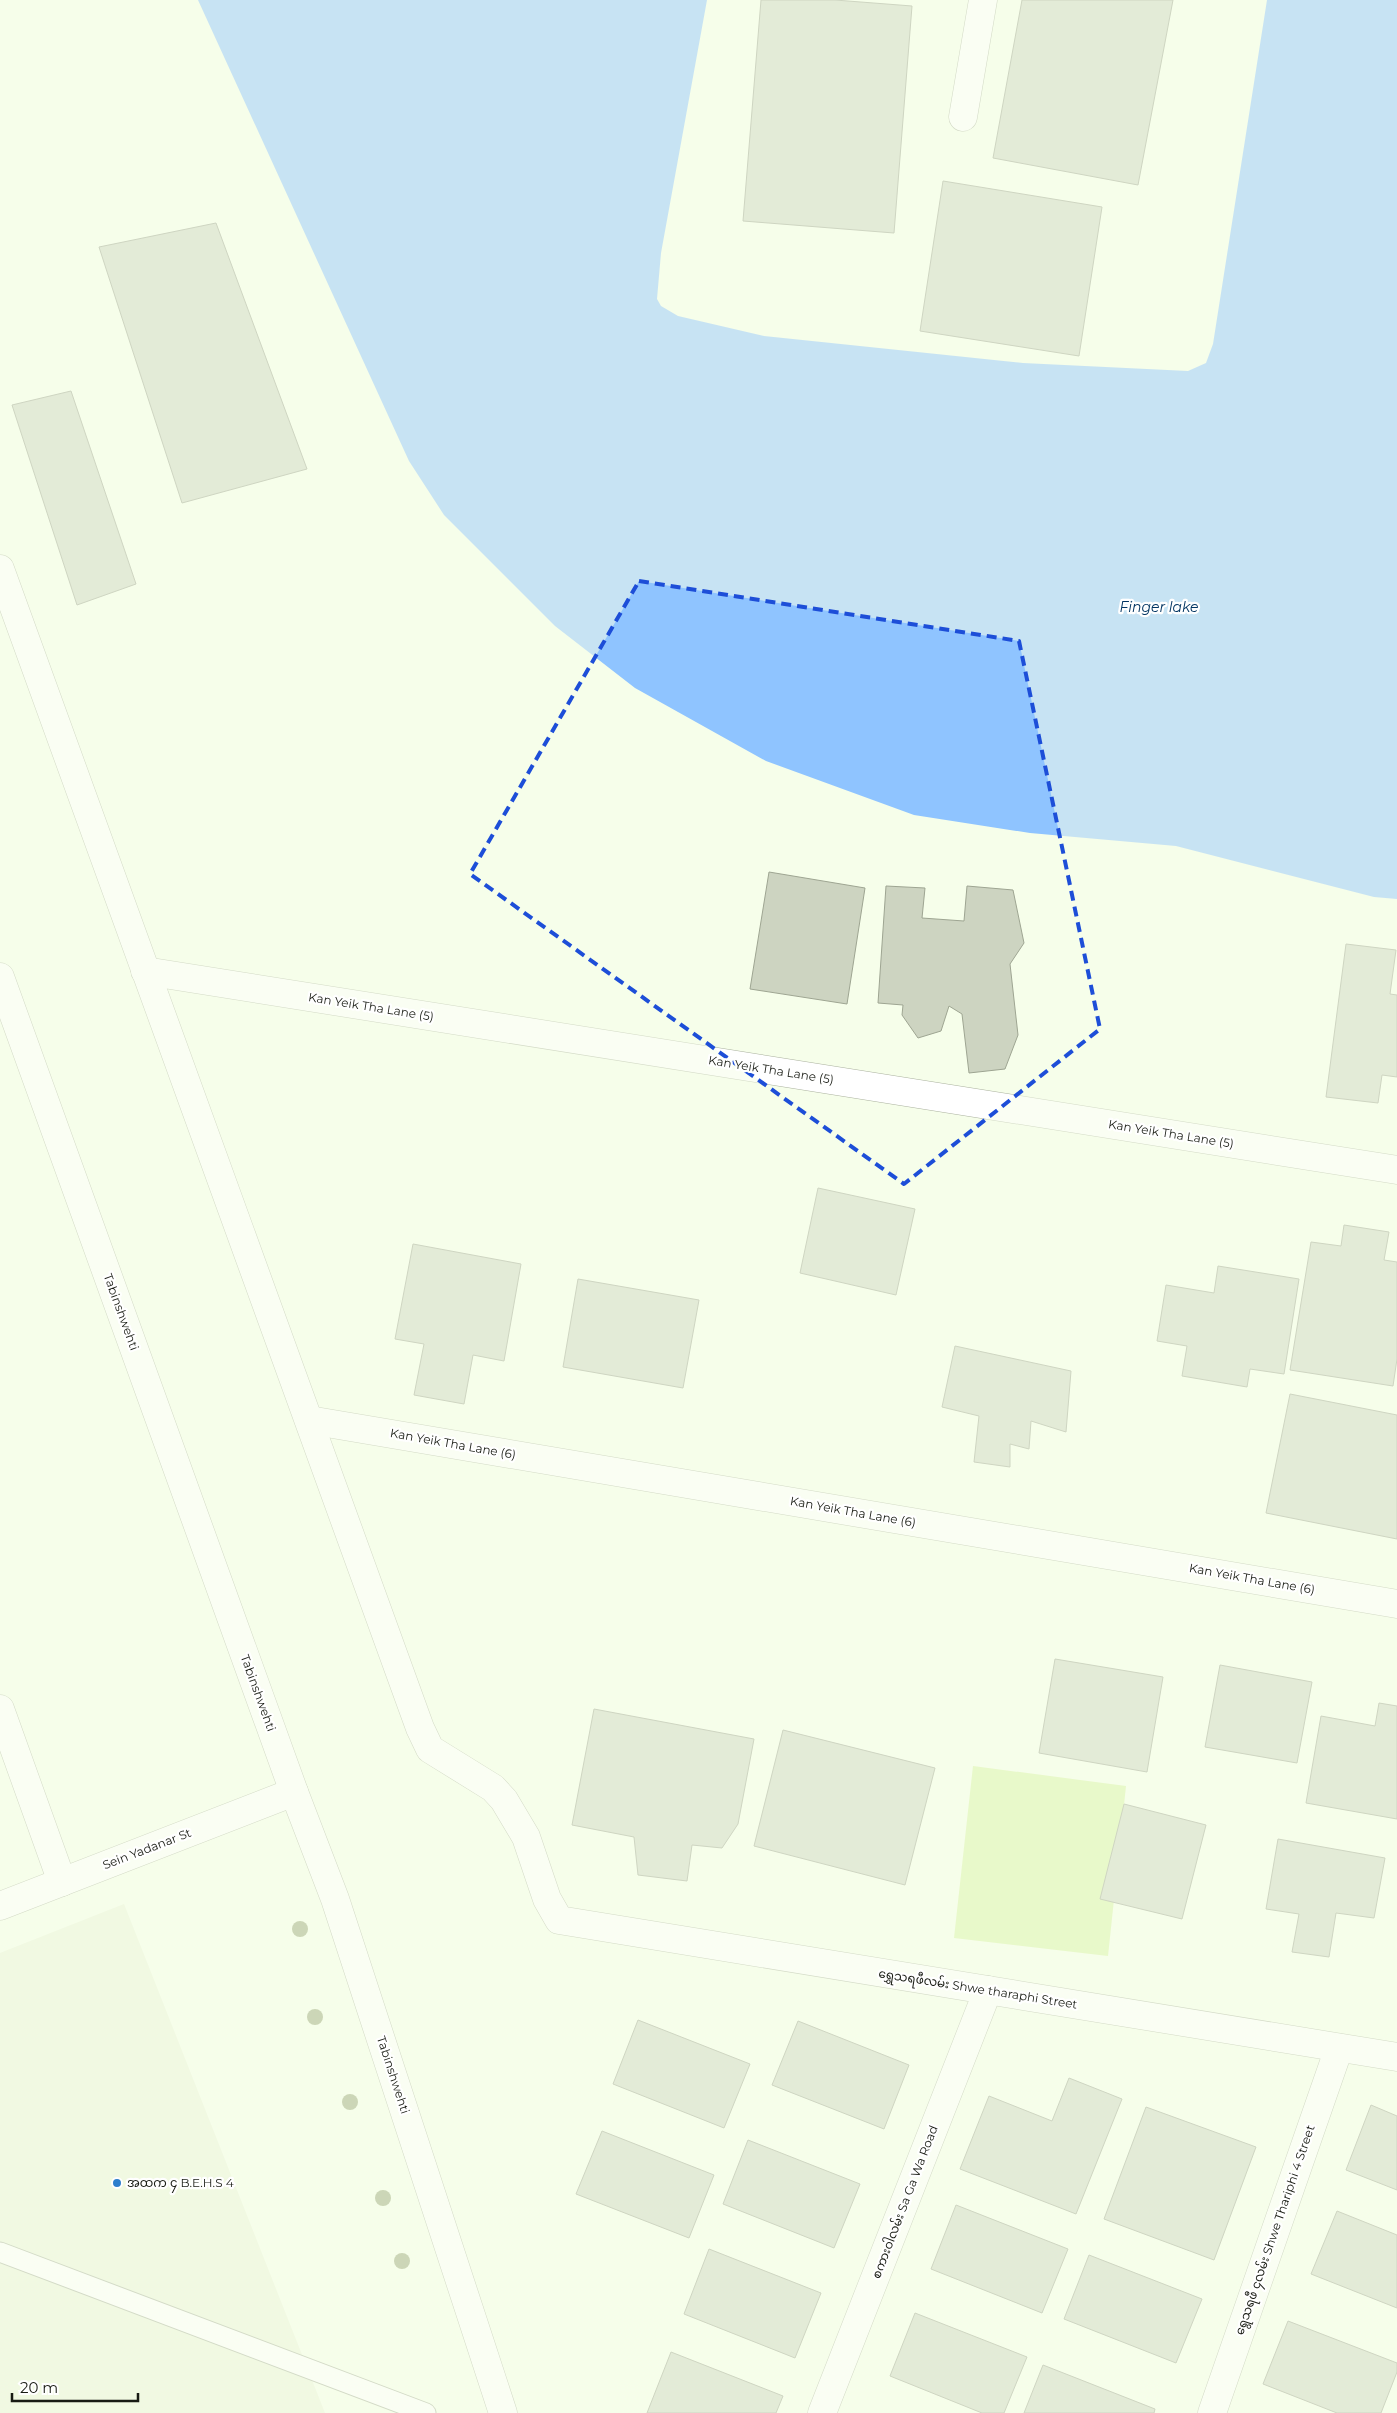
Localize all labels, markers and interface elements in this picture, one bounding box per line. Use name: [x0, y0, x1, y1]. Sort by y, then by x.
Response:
water label: Finger lake: [1119, 598, 1199, 616]
street label: Kan Yeik Tha Lane (5): [307, 989, 435, 1024]
street label: Kan Yeik Tha Lane (5): [707, 1052, 835, 1087]
street label: Kan Yeik Tha Lane (5): [1107, 1116, 1235, 1151]
street label: Tabinshwehti: [101, 1271, 142, 1352]
street label: Kan Yeik Tha Lane (6): [389, 1425, 517, 1462]
street label: Kan Yeik Tha Lane (6): [789, 1493, 917, 1530]
street label: Kan Yeik Tha Lane (6): [1188, 1560, 1316, 1597]
street label: Tabinshwehti: [238, 1652, 279, 1733]
street label: Sein Yadanar St: [100, 1825, 193, 1872]
street label: ရွှေသရဖီလမ်း Shwe tharaphi Street: [877, 1964, 1079, 2015]
street label: Tabinshwehti: [374, 2034, 413, 2116]
street label: ရွေသရဖီ ၄လမ်း Shwe Thariphi 4 Street: [1230, 2122, 1321, 2338]
street label: စကားဝါလမ်း Sa Ga Wa Road: [867, 2123, 941, 2280]
place label: အထက ၄ B.E.H.S 4: [127, 2175, 234, 2193]
marker: အထက ၄ B.E.H.S 4: [111, 2177, 123, 2189]
scale bar: [12, 2370, 139, 2402]
text: 20 m: [20, 2378, 58, 2397]

